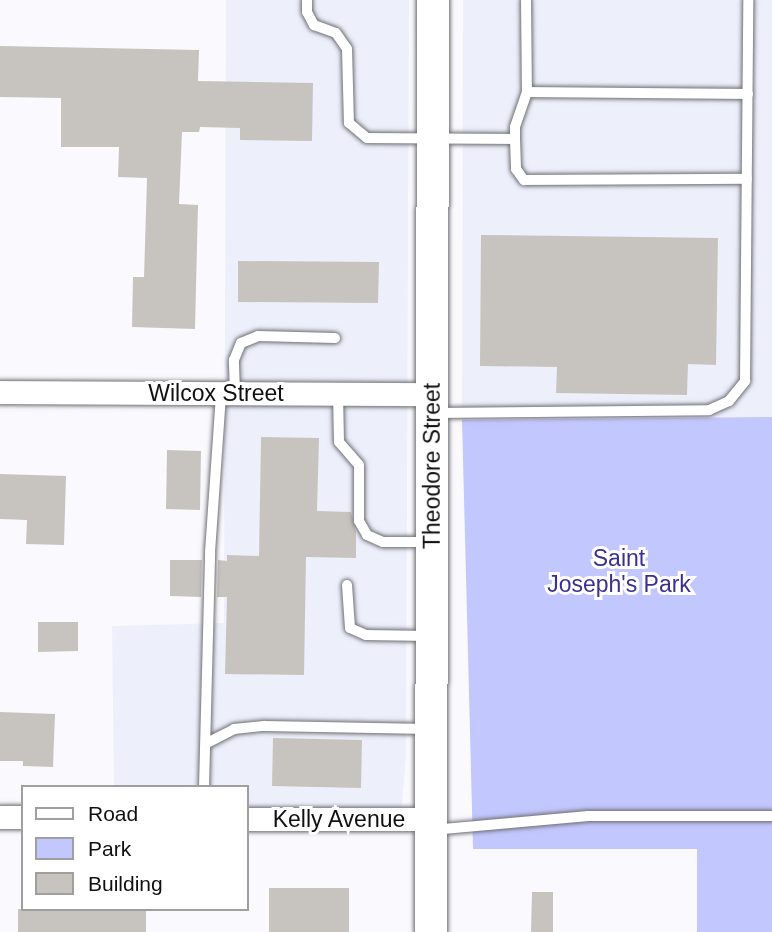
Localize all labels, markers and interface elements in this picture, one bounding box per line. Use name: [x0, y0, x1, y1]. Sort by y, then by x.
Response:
street label: Wilcox Street: [148, 379, 284, 407]
street label: Theodore Street: [418, 383, 446, 549]
park label: Saint Joseph's Park: [547, 544, 691, 598]
legend: [21, 785, 248, 911]
text: Road: [88, 802, 138, 825]
street label: Kelly Avenue: [272, 805, 406, 833]
text: Park: [88, 837, 131, 860]
text: Building: [88, 872, 163, 895]

